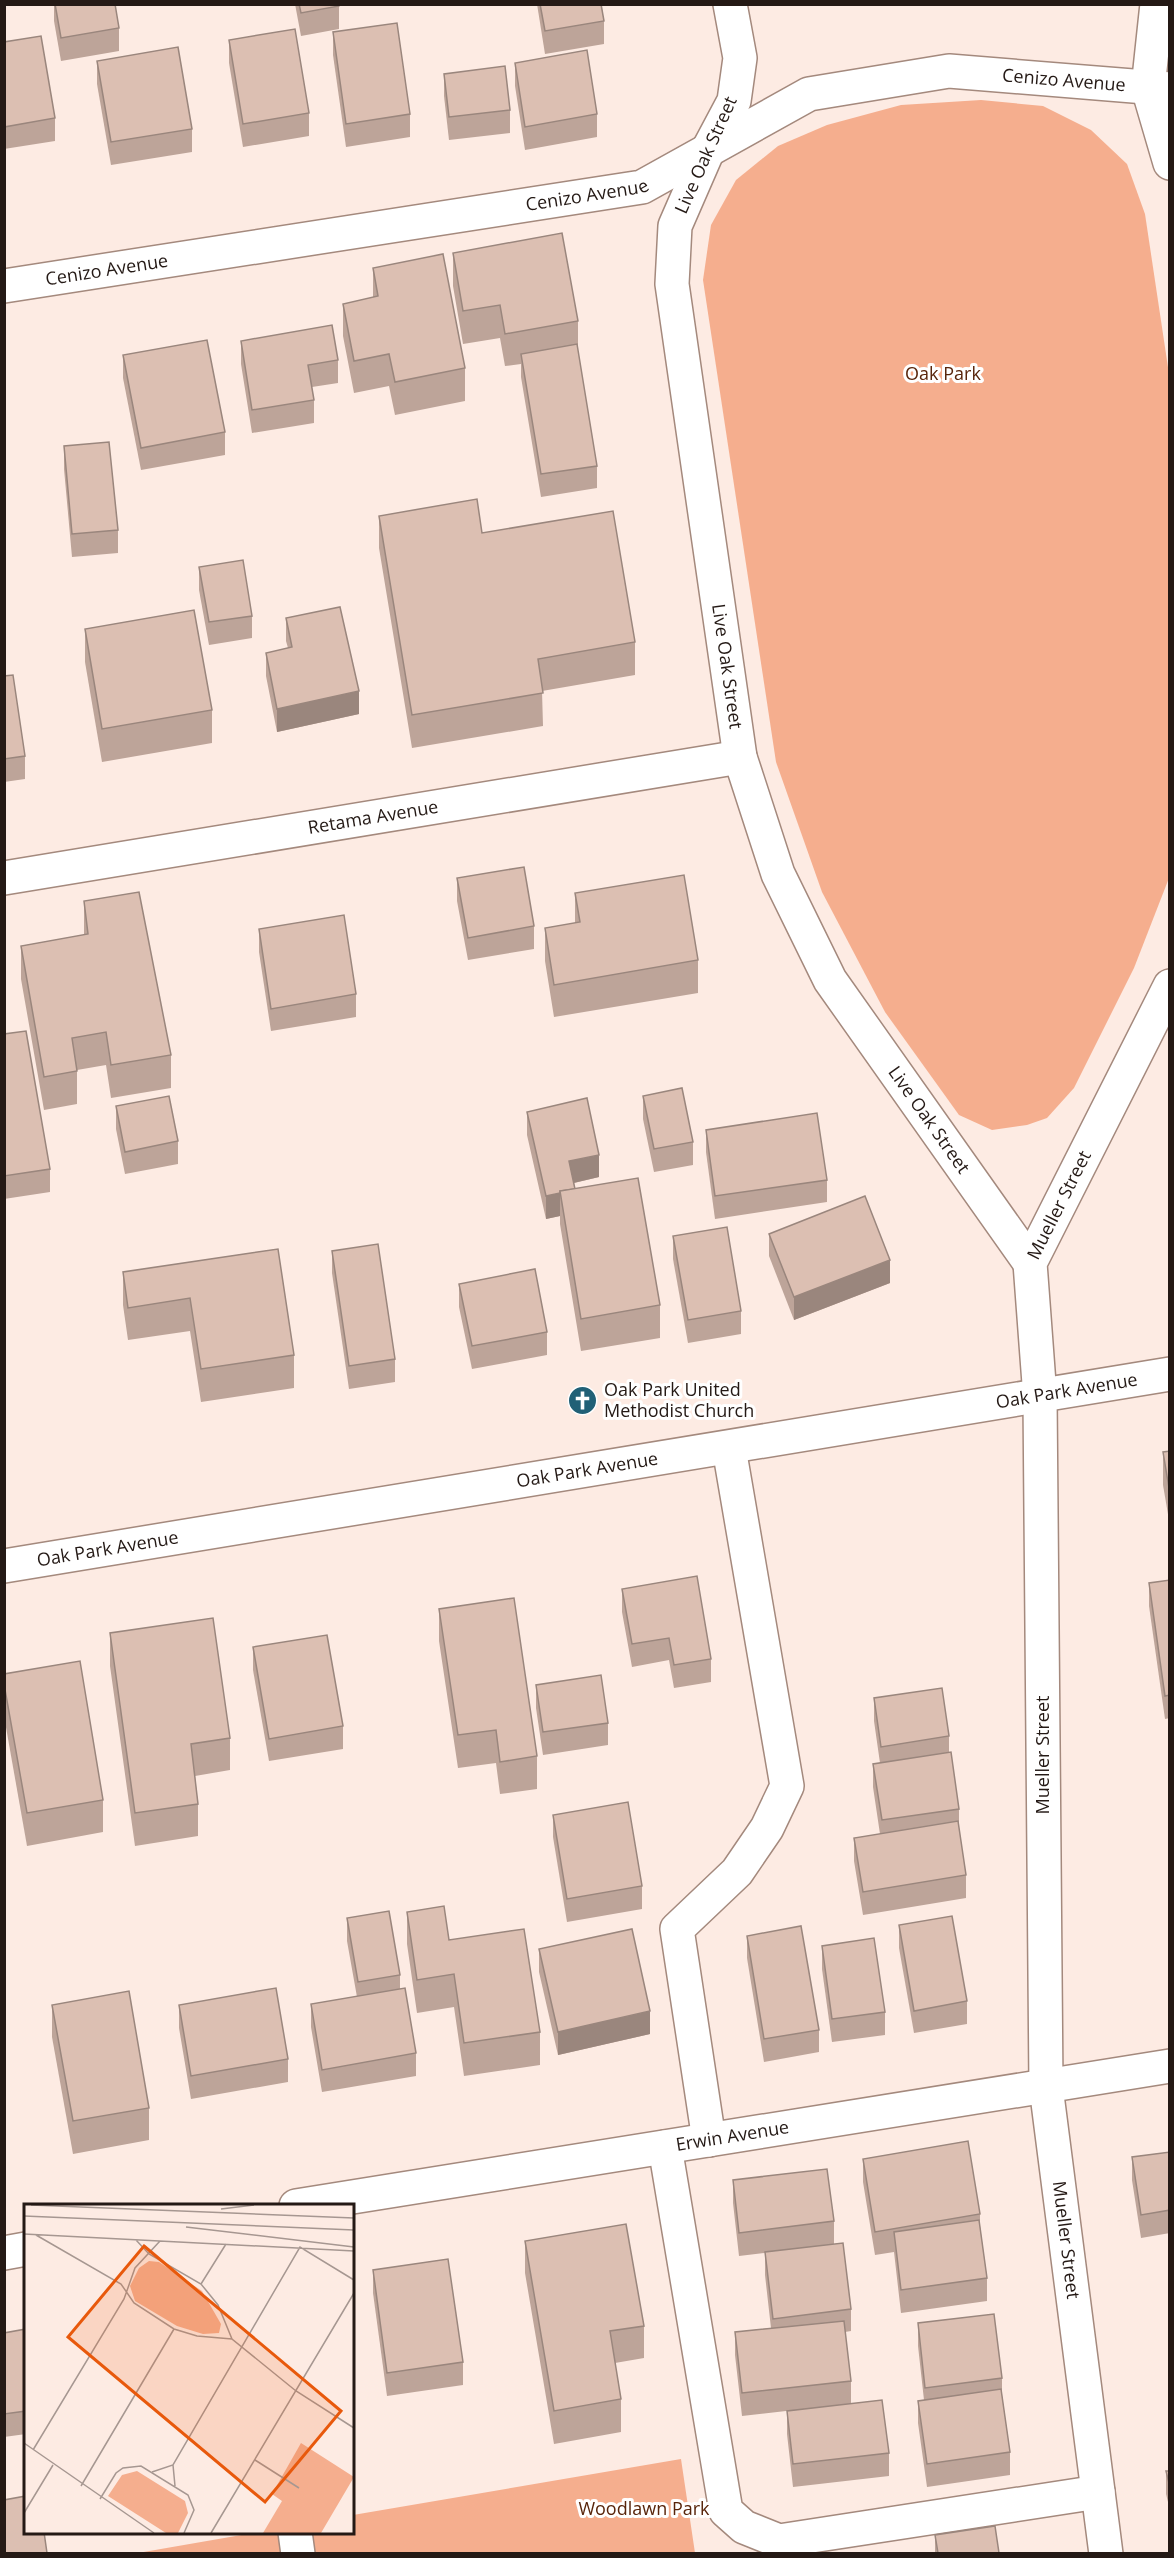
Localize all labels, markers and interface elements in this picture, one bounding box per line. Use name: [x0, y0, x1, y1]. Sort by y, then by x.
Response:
street label: Cenizo Avenue: [1001, 62, 1127, 96]
street label: Live Oak Street: [668, 92, 742, 217]
street label: Cenizo Avenue: [524, 173, 653, 216]
street label: Cenizo Avenue: [44, 248, 170, 290]
park label: Oak Park: [905, 361, 981, 385]
street label: Live Oak Street: [707, 602, 749, 730]
street label: Retama Avenue: [306, 794, 440, 839]
street label: Live Oak Street: [883, 1061, 976, 1178]
street label: Mueller Street: [1021, 1146, 1096, 1263]
street label: Oak Park Avenue: [994, 1367, 1139, 1414]
place label: Oak Park United Methodist Church: [604, 1377, 754, 1422]
church icon: Oak Park United Methodist Church: [567, 1384, 599, 1416]
street label: Oak Park Avenue: [514, 1446, 660, 1492]
street label: Oak Park Avenue: [35, 1524, 180, 1571]
street label: Mueller Street: [1030, 1696, 1054, 1814]
street label: Erwin Avenue: [674, 2114, 791, 2156]
street label: Mueller Street: [1048, 2179, 1086, 2300]
inset map: [24, 2204, 354, 2534]
park label: Woodlawn Park: [578, 2496, 710, 2520]

